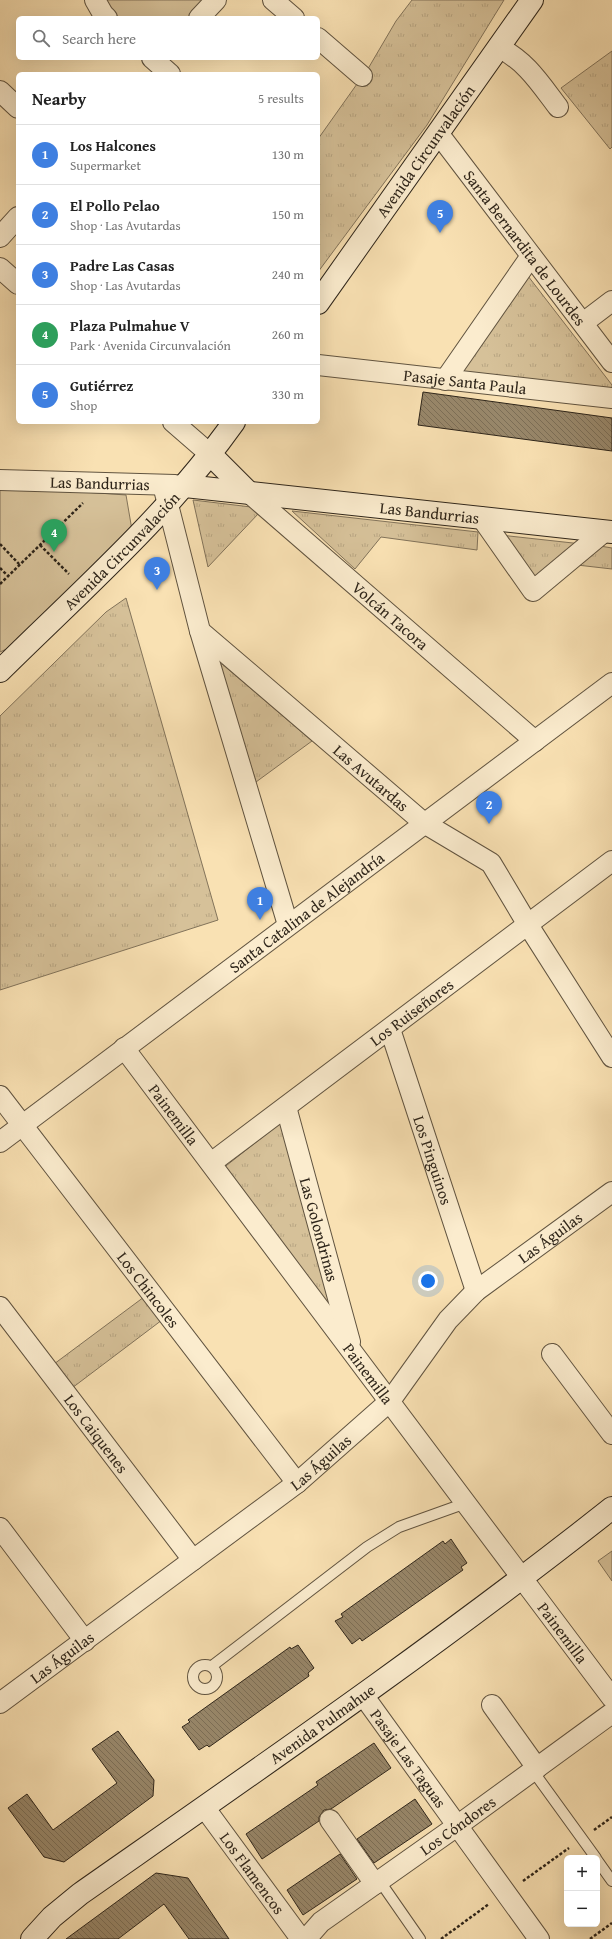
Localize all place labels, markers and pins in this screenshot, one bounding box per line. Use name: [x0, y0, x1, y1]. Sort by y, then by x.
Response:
pin: 5: [427, 200, 453, 233]
pin: 4: [41, 519, 67, 552]
pin: 3: [144, 557, 170, 590]
pin: 2: [476, 791, 502, 824]
pin: 1: [247, 887, 273, 920]

